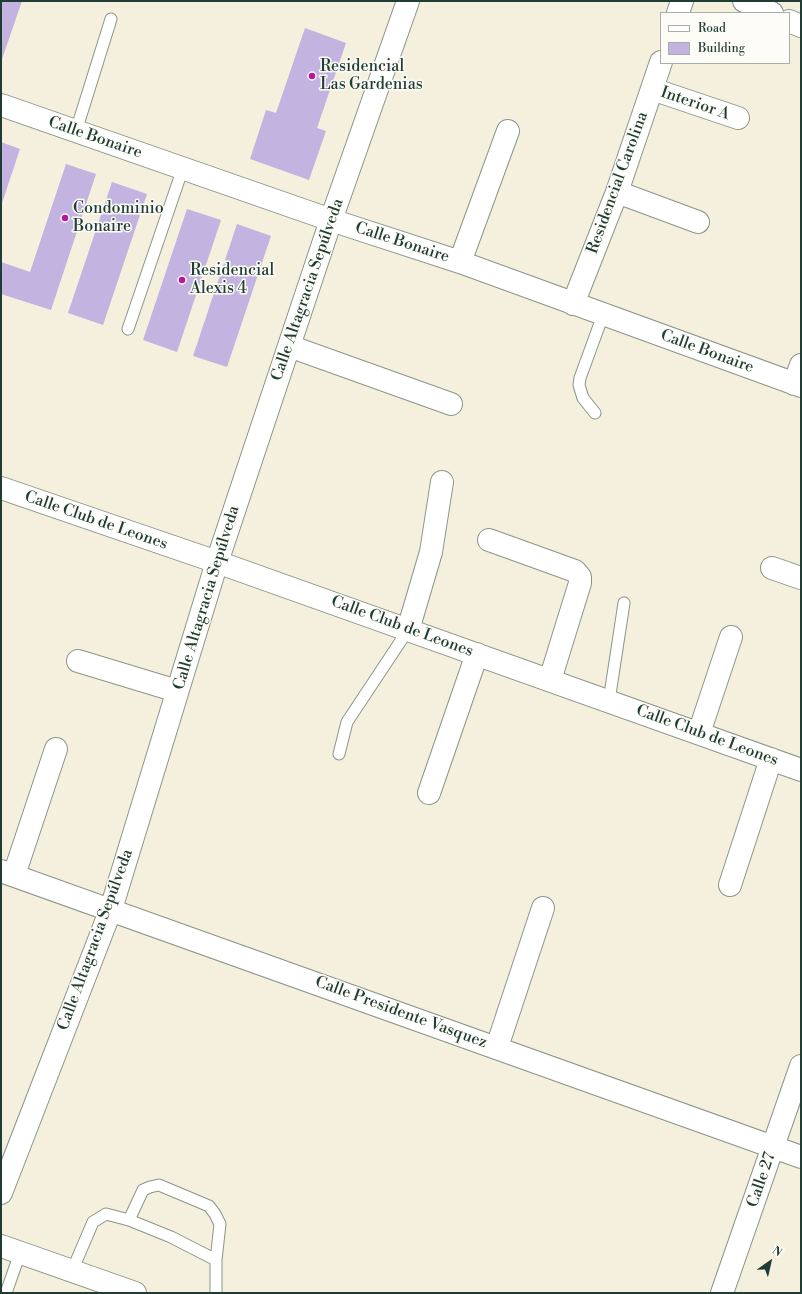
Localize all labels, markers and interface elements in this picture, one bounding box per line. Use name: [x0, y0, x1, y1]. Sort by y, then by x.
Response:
legend: [660, 12, 790, 64]
text: Road: [698, 21, 726, 36]
text: Building: [698, 41, 745, 56]
place label: Residencial Las Gardenias: [320, 57, 423, 95]
marker: Residencial Las Gardenias: [307, 71, 317, 81]
street label: Interior A: [658, 83, 732, 125]
street label: Residencial Carolina: [583, 109, 653, 257]
street label: Calle Bonaire: [46, 113, 144, 163]
street label: Calle Altagracia Sepúlveda: [268, 196, 348, 384]
place label: Condominio Bonaire: [73, 199, 164, 237]
marker: Condominio Bonaire: [60, 213, 70, 223]
street label: Calle Bonaire: [352, 219, 452, 267]
place label: Residencial Alexis 4: [190, 261, 274, 299]
marker: Residencial Alexis 4: [177, 275, 187, 285]
street label: Calle Bonaire: [658, 326, 756, 378]
street label: Calle Club de Leones: [22, 488, 170, 554]
street label: Calle Altagracia Sepúlveda: [170, 504, 244, 692]
street label: Calle Club de Leones: [328, 592, 476, 662]
street label: Calle Club de Leones: [633, 701, 781, 771]
street label: Calle Altagracia Sepúlveda: [54, 847, 138, 1033]
street label: Calle Presidente Vasquez: [312, 973, 490, 1053]
street label: Calle 27: [744, 1150, 780, 1210]
north arrow: [750, 1242, 790, 1282]
text: N: [769, 1244, 784, 1260]

